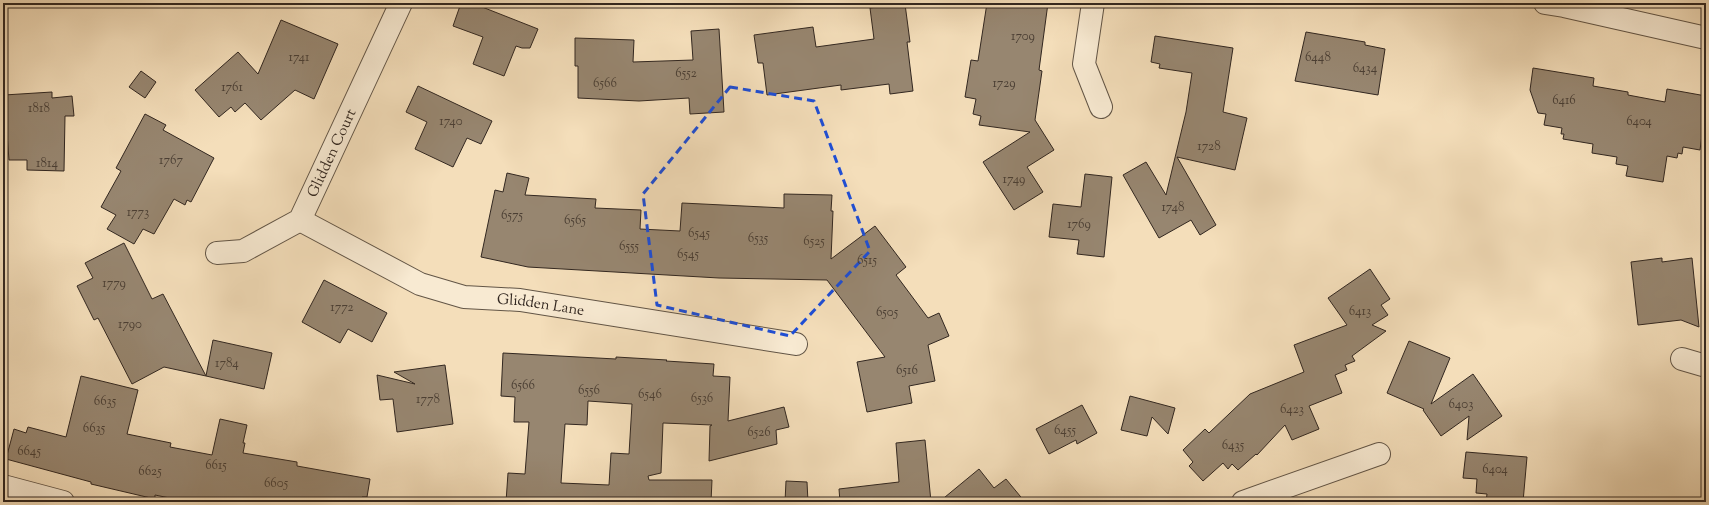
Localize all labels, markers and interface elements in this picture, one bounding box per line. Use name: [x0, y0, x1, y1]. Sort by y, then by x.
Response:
house number: 1709: [1011, 28, 1035, 46]
house number: 1741: [288, 49, 310, 67]
house number: 6448: [1305, 49, 1331, 67]
house number: 6434: [1353, 60, 1378, 78]
house number: 6552: [675, 65, 697, 83]
house number: 6566: [593, 75, 617, 93]
house number: 1729: [992, 75, 1016, 93]
house number: 1761: [221, 79, 243, 97]
house number: 6416: [1552, 92, 1576, 110]
house number: 1818: [28, 100, 50, 118]
street label: Glidden Court: [303, 106, 362, 201]
house number: 1740: [439, 113, 463, 131]
house number: 6404: [1626, 113, 1652, 131]
house number: 1728: [1197, 138, 1221, 156]
house number: 1767: [159, 152, 183, 170]
house number: 1814: [36, 155, 58, 173]
house number: 1749: [1003, 171, 1025, 189]
house number: 1748: [1161, 199, 1185, 217]
house number: 1773: [127, 204, 149, 222]
house number: 6575: [501, 207, 523, 225]
house number: 6565: [564, 212, 586, 230]
house number: 1769: [1067, 216, 1091, 234]
house number: 6545: [688, 225, 711, 243]
house number: 6535: [748, 230, 769, 248]
house number: 6525: [803, 233, 825, 251]
house number: 6555: [619, 238, 640, 256]
house number: 6545: [677, 246, 700, 264]
house number: 6515: [857, 252, 877, 270]
house number: 1779: [102, 275, 126, 293]
street label: Glidden Lane: [496, 290, 586, 322]
house number: 1772: [330, 299, 354, 317]
house number: 6413: [1349, 303, 1371, 321]
house number: 6505: [876, 304, 899, 322]
house number: 1790: [118, 316, 142, 334]
house number: 1784: [215, 355, 239, 373]
house number: 6516: [896, 362, 918, 380]
house number: 6566: [511, 377, 535, 395]
house number: 6556: [578, 382, 600, 400]
house number: 6546: [638, 386, 662, 404]
house number: 6536: [691, 390, 713, 408]
house number: 1778: [416, 391, 440, 409]
house number: 6635: [94, 393, 117, 411]
house number: 6403: [1449, 396, 1473, 414]
house number: 6423: [1280, 401, 1304, 419]
house number: 6635: [83, 420, 106, 438]
house number: 6455: [1054, 422, 1076, 440]
house number: 6526: [747, 424, 771, 442]
house number: 6435: [1222, 437, 1245, 455]
house number: 6645: [17, 443, 41, 461]
house number: 6615: [205, 457, 227, 475]
house number: 6404: [1482, 461, 1508, 479]
house number: 6625: [138, 463, 162, 481]
house number: 6605: [264, 475, 289, 493]

